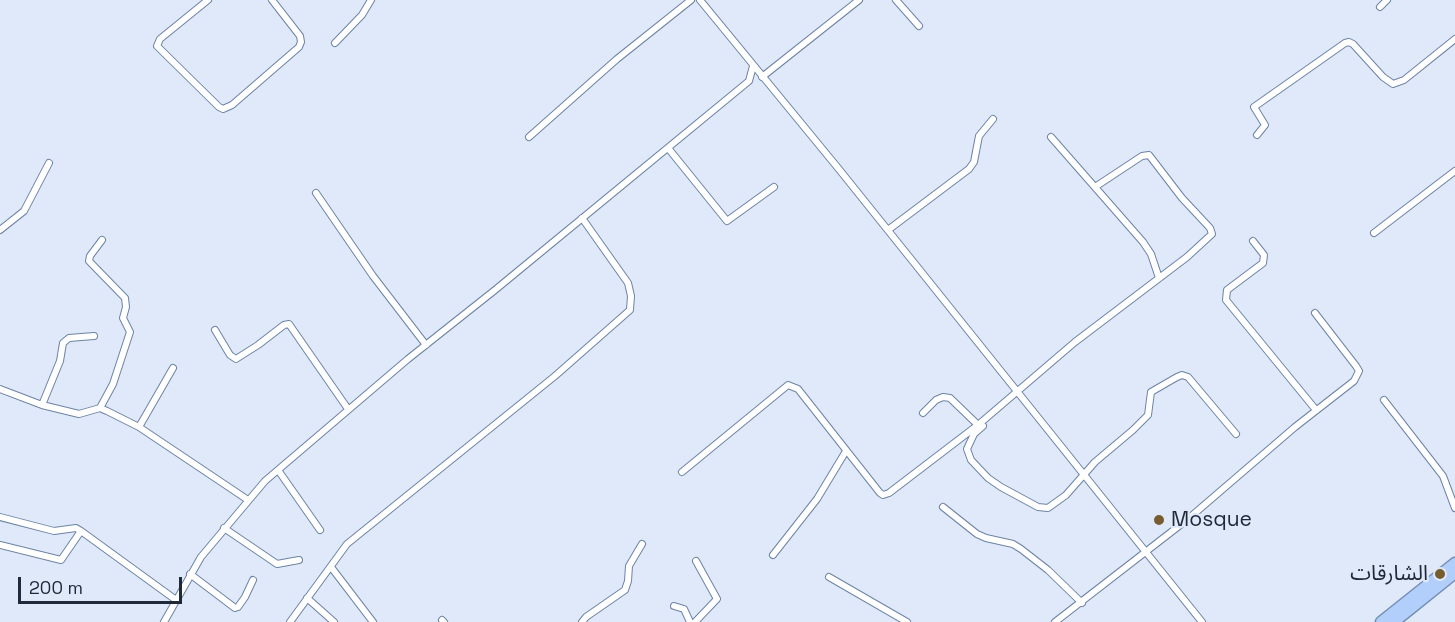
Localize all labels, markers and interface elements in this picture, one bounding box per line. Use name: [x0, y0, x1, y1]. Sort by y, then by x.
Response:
place label: Mosque: [1171, 507, 1252, 533]
marker: Mosque: [1152, 513, 1166, 527]
place label: الشارقات: [1350, 561, 1428, 587]
scale bar: [21, 565, 184, 603]
marker: الشارقات: [1433, 567, 1447, 581]
text: 200 m: [29, 576, 83, 599]

